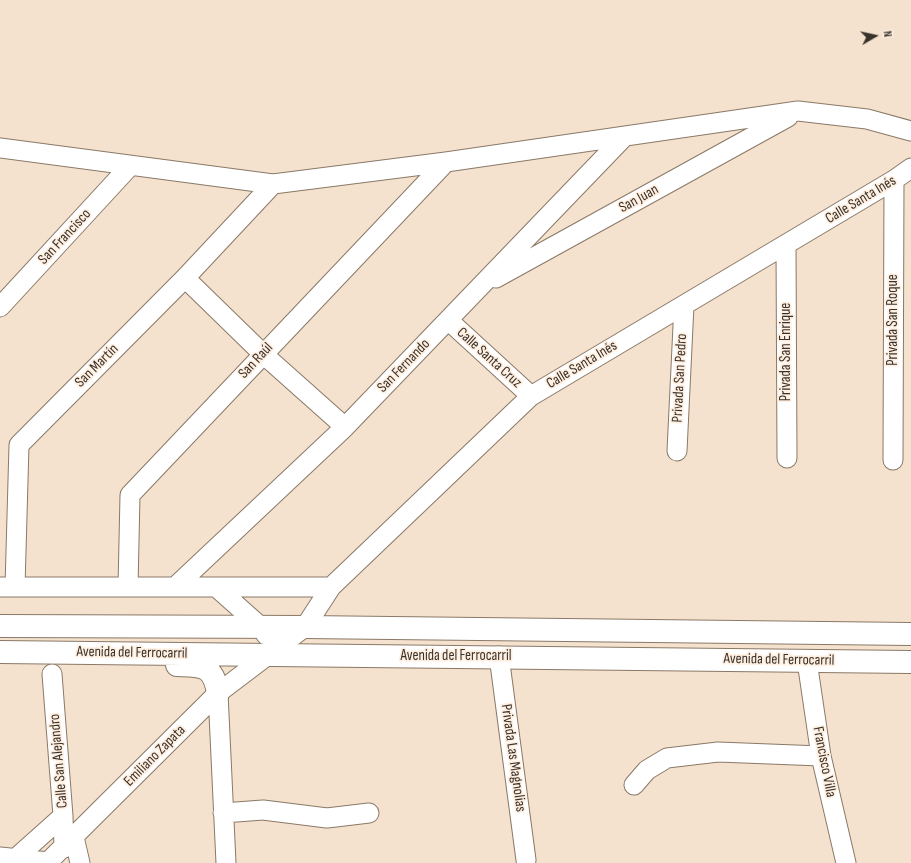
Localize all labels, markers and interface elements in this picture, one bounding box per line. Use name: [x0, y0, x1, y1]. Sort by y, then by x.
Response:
north arrow: [855, 16, 895, 56]
text: N: [880, 30, 894, 38]
street label: Calle Santa Inés: [822, 172, 900, 228]
street label: San Juan: [616, 181, 662, 217]
street label: San Francisco: [35, 206, 95, 268]
street label: Privada San Roque: [884, 274, 902, 366]
street label: Privada San Enrique: [777, 303, 795, 401]
street label: Calle Santa Cruz: [453, 324, 525, 392]
street label: Privada San Pedro: [669, 333, 691, 423]
street label: San Fernando: [374, 335, 434, 397]
street label: Calle Santa Inés: [543, 337, 621, 393]
street label: San Raúl: [235, 339, 277, 383]
street label: San Martín: [72, 341, 122, 391]
street label: Avenida del Ferrocarril: [76, 643, 188, 663]
street label: Avenida del Ferrocarril: [401, 647, 511, 665]
street label: Avenida del Ferrocarril: [723, 650, 835, 670]
street label: Privada Las Magnolias: [497, 703, 529, 813]
street label: Calle San Alejandro: [46, 713, 72, 809]
street label: Emiliano Zapata: [121, 722, 189, 790]
street label: Francisco Villa: [808, 725, 840, 799]

